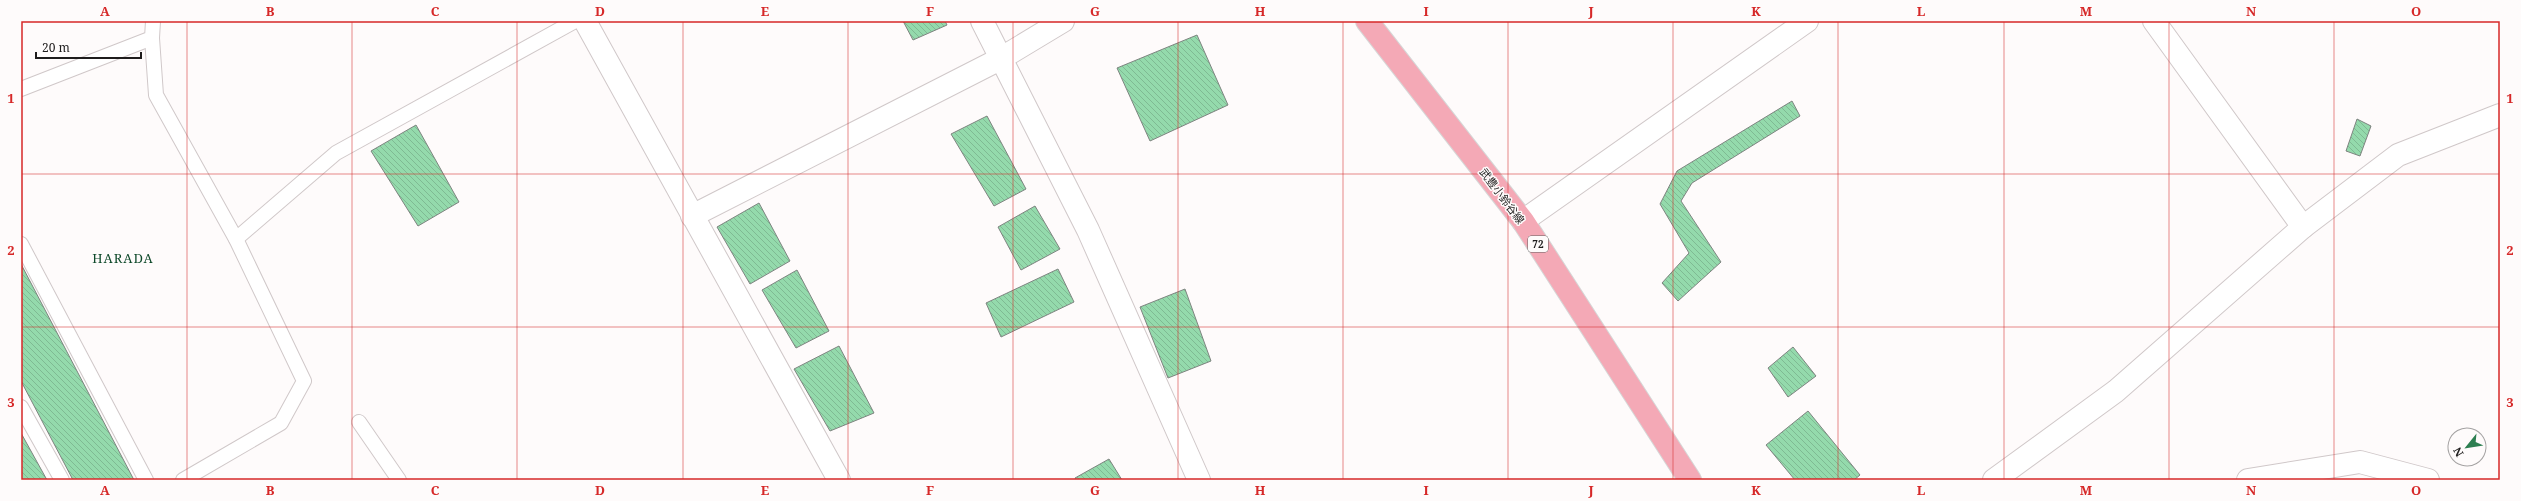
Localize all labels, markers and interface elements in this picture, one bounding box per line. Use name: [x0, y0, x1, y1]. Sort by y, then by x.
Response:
text: A: [100, 2, 110, 20]
text: B: [266, 2, 275, 20]
text: C: [431, 2, 440, 20]
text: D: [595, 2, 605, 20]
text: E: [761, 2, 770, 20]
text: F: [926, 2, 934, 20]
text: G: [1090, 2, 1100, 20]
text: H: [1255, 2, 1266, 20]
text: I: [1423, 2, 1429, 20]
text: J: [1587, 2, 1594, 20]
text: K: [1751, 2, 1761, 20]
text: L: [1917, 2, 1926, 20]
text: M: [2080, 2, 2093, 20]
text: N: [2246, 2, 2257, 20]
text: O: [2411, 2, 2421, 20]
scale bar: [36, 34, 141, 60]
text: 20 m: [42, 39, 70, 56]
text: 1: [7, 89, 15, 107]
text: 1: [2506, 89, 2514, 107]
street label: 武豊小鈴谷線: [1477, 165, 1528, 227]
road number: 72: [1528, 236, 1548, 252]
text: 2: [7, 241, 15, 259]
text: 2: [2506, 241, 2514, 259]
district label: HARADA: [92, 249, 154, 267]
text: 3: [7, 393, 15, 411]
text: 3: [2506, 393, 2514, 411]
north arrow: [2447, 427, 2487, 467]
text: N: [2449, 444, 2467, 460]
text: A: [100, 481, 110, 499]
text: B: [266, 481, 275, 499]
text: C: [431, 481, 440, 499]
text: D: [595, 481, 605, 499]
text: E: [761, 481, 770, 499]
text: F: [926, 481, 934, 499]
text: G: [1090, 481, 1100, 499]
text: H: [1255, 481, 1266, 499]
text: I: [1423, 481, 1429, 499]
text: J: [1587, 481, 1594, 499]
text: K: [1751, 481, 1761, 499]
text: L: [1917, 481, 1926, 499]
text: M: [2080, 481, 2093, 499]
text: N: [2246, 481, 2257, 499]
text: O: [2411, 481, 2421, 499]

